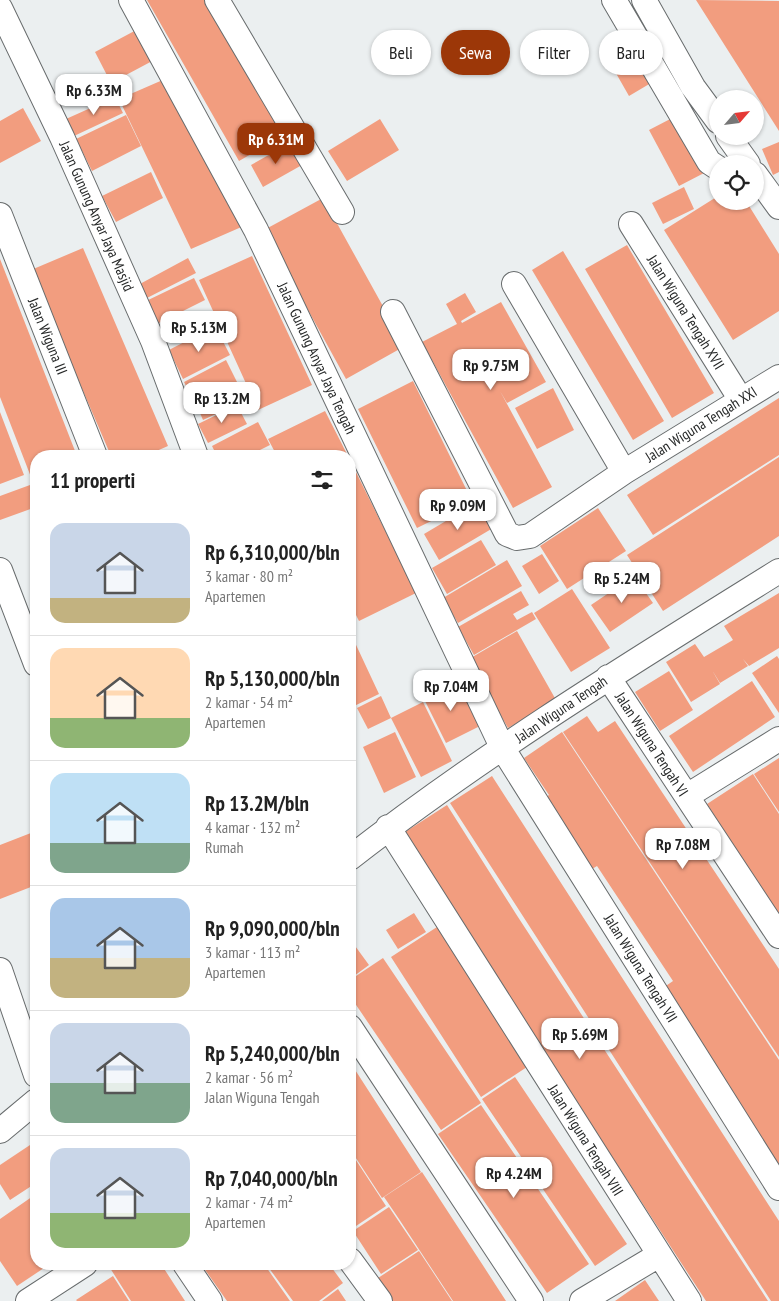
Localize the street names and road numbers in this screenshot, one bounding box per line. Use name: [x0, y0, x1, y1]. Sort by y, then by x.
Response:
street label: Jalan Gunung Anyar Jaya Masjid: [55, 137, 139, 294]
street label: Jalan Wiguna Tengah XVII: [643, 250, 729, 373]
street label: Jalan Gunung Anyar Jaya Tengah: [273, 278, 361, 437]
street label: Jalan Wiguna III: [24, 294, 72, 377]
street label: Jalan Wiguna Tengah XXI: [641, 382, 760, 467]
street label: Jalan Wiguna Tengah: [510, 671, 611, 747]
street label: Jalan Wiguna Tengah VI: [611, 687, 693, 800]
street label: Jalan Wiguna Tengah VII: [600, 909, 682, 1026]
street label: Jalan Wiguna Tengah VIII: [544, 1080, 628, 1199]

